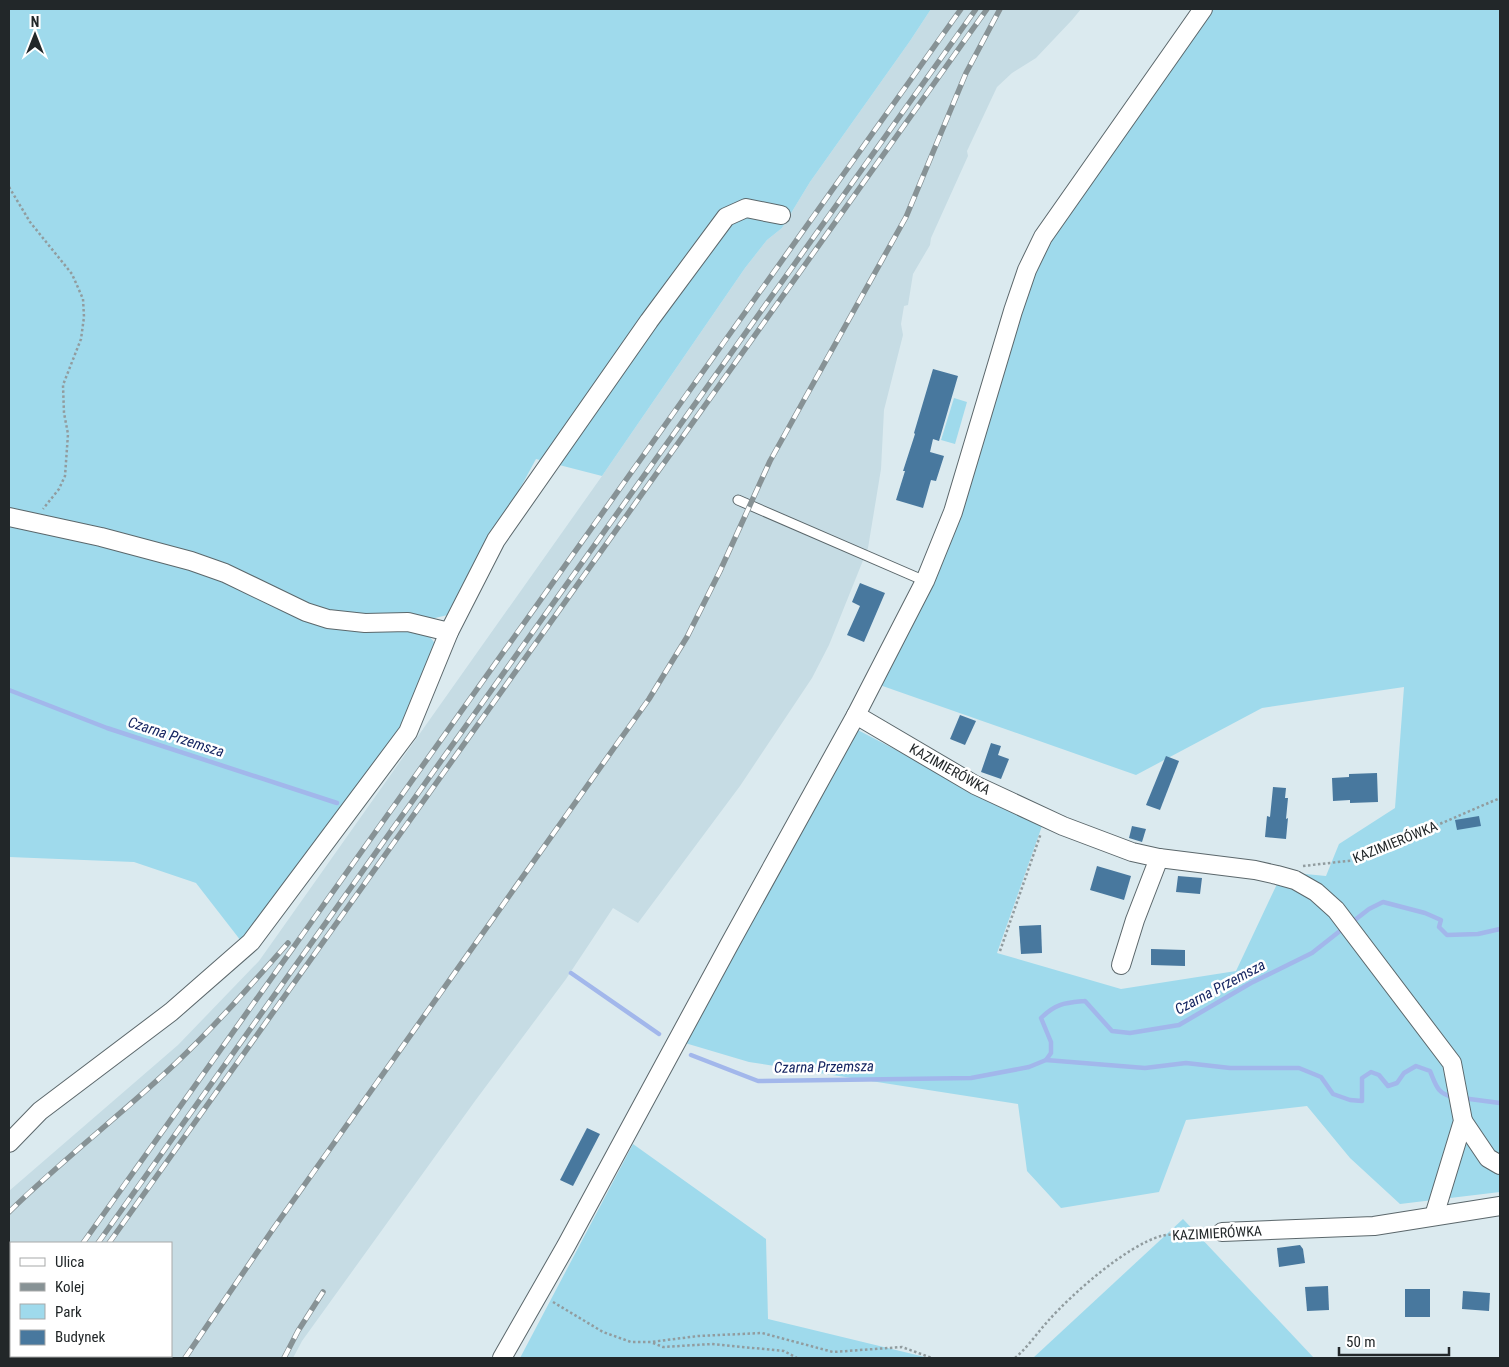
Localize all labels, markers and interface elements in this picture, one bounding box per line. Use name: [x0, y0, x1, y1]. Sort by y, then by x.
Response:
north arrow: [10, 10, 60, 60]
text: N: [31, 14, 39, 30]
water label: Czarna Przemsza: [126, 713, 226, 761]
street label: KAZIMIERÓWKA: [907, 739, 994, 798]
street label: KAZIMIERÓWKA: [1350, 817, 1440, 866]
water label: Czarna Przemsza: [1172, 956, 1268, 1018]
water label: Czarna Przemsza: [774, 1057, 874, 1077]
street label: KAZIMIERÓWKA: [1172, 1222, 1262, 1243]
legend: [10, 1242, 172, 1357]
text: Ulica: [55, 1253, 84, 1271]
text: Kolej: [55, 1278, 84, 1296]
text: Park: [55, 1303, 82, 1321]
scale bar: [1339, 1324, 1449, 1356]
text: Budynek: [55, 1328, 105, 1346]
text: 50 m: [1346, 1333, 1376, 1351]

